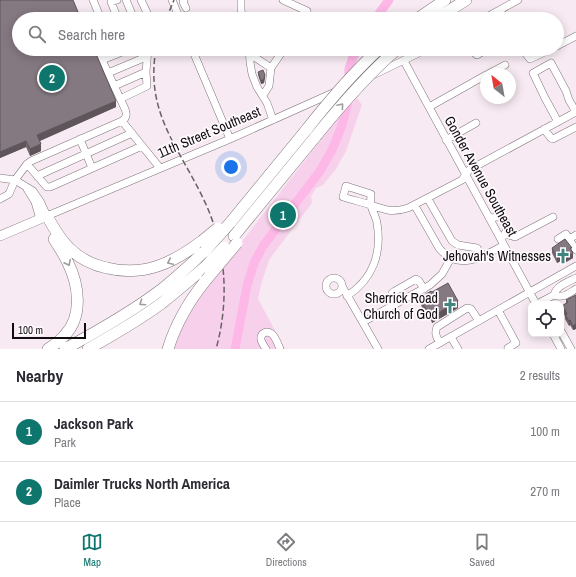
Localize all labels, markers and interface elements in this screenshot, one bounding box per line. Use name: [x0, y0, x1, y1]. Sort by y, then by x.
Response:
search box: [12, 12, 564, 56]
icon: search: [26, 23, 48, 45]
text: Search here: [58, 24, 125, 45]
pin: 2: [39, 63, 65, 93]
north arrow: [480, 68, 516, 104]
street label: 11th Street Southeast: [155, 102, 263, 162]
one-way arrow: [336, 103, 343, 111]
street label: Gonder Avenue Southeast: [441, 113, 521, 239]
your location: [221, 157, 241, 177]
pin: 1: [270, 200, 296, 230]
place label: Jehovah's Witnesses: [443, 247, 551, 265]
church icon: Jehovah's Witnesses: [554, 247, 572, 265]
one-way arrow: [166, 257, 174, 265]
one-way arrow: [64, 259, 71, 267]
place label: Sherrick Road Church of God: [363, 289, 438, 323]
church icon: Sherrick Road Church of God: [441, 297, 459, 315]
one-way arrow: [139, 299, 146, 306]
map controls: [528, 301, 564, 337]
button: locate: [528, 301, 564, 337]
scale bar: [12, 321, 86, 340]
text: 100 m: [18, 323, 43, 337]
text: Nearby: [16, 364, 63, 387]
text: 2 results: [520, 367, 560, 384]
text: Jackson Park: [54, 413, 133, 434]
text: 1: [26, 423, 32, 440]
text: 100 m: [530, 423, 560, 440]
text: Park: [54, 434, 76, 451]
text: Daimler Trucks North America: [54, 473, 230, 494]
text: 2: [26, 483, 32, 500]
text: 270 m: [530, 483, 560, 500]
text: Place: [54, 494, 81, 511]
tab: Map: [81, 531, 103, 569]
tab: Directions: [266, 531, 307, 569]
tab: Saved: [469, 531, 495, 569]

